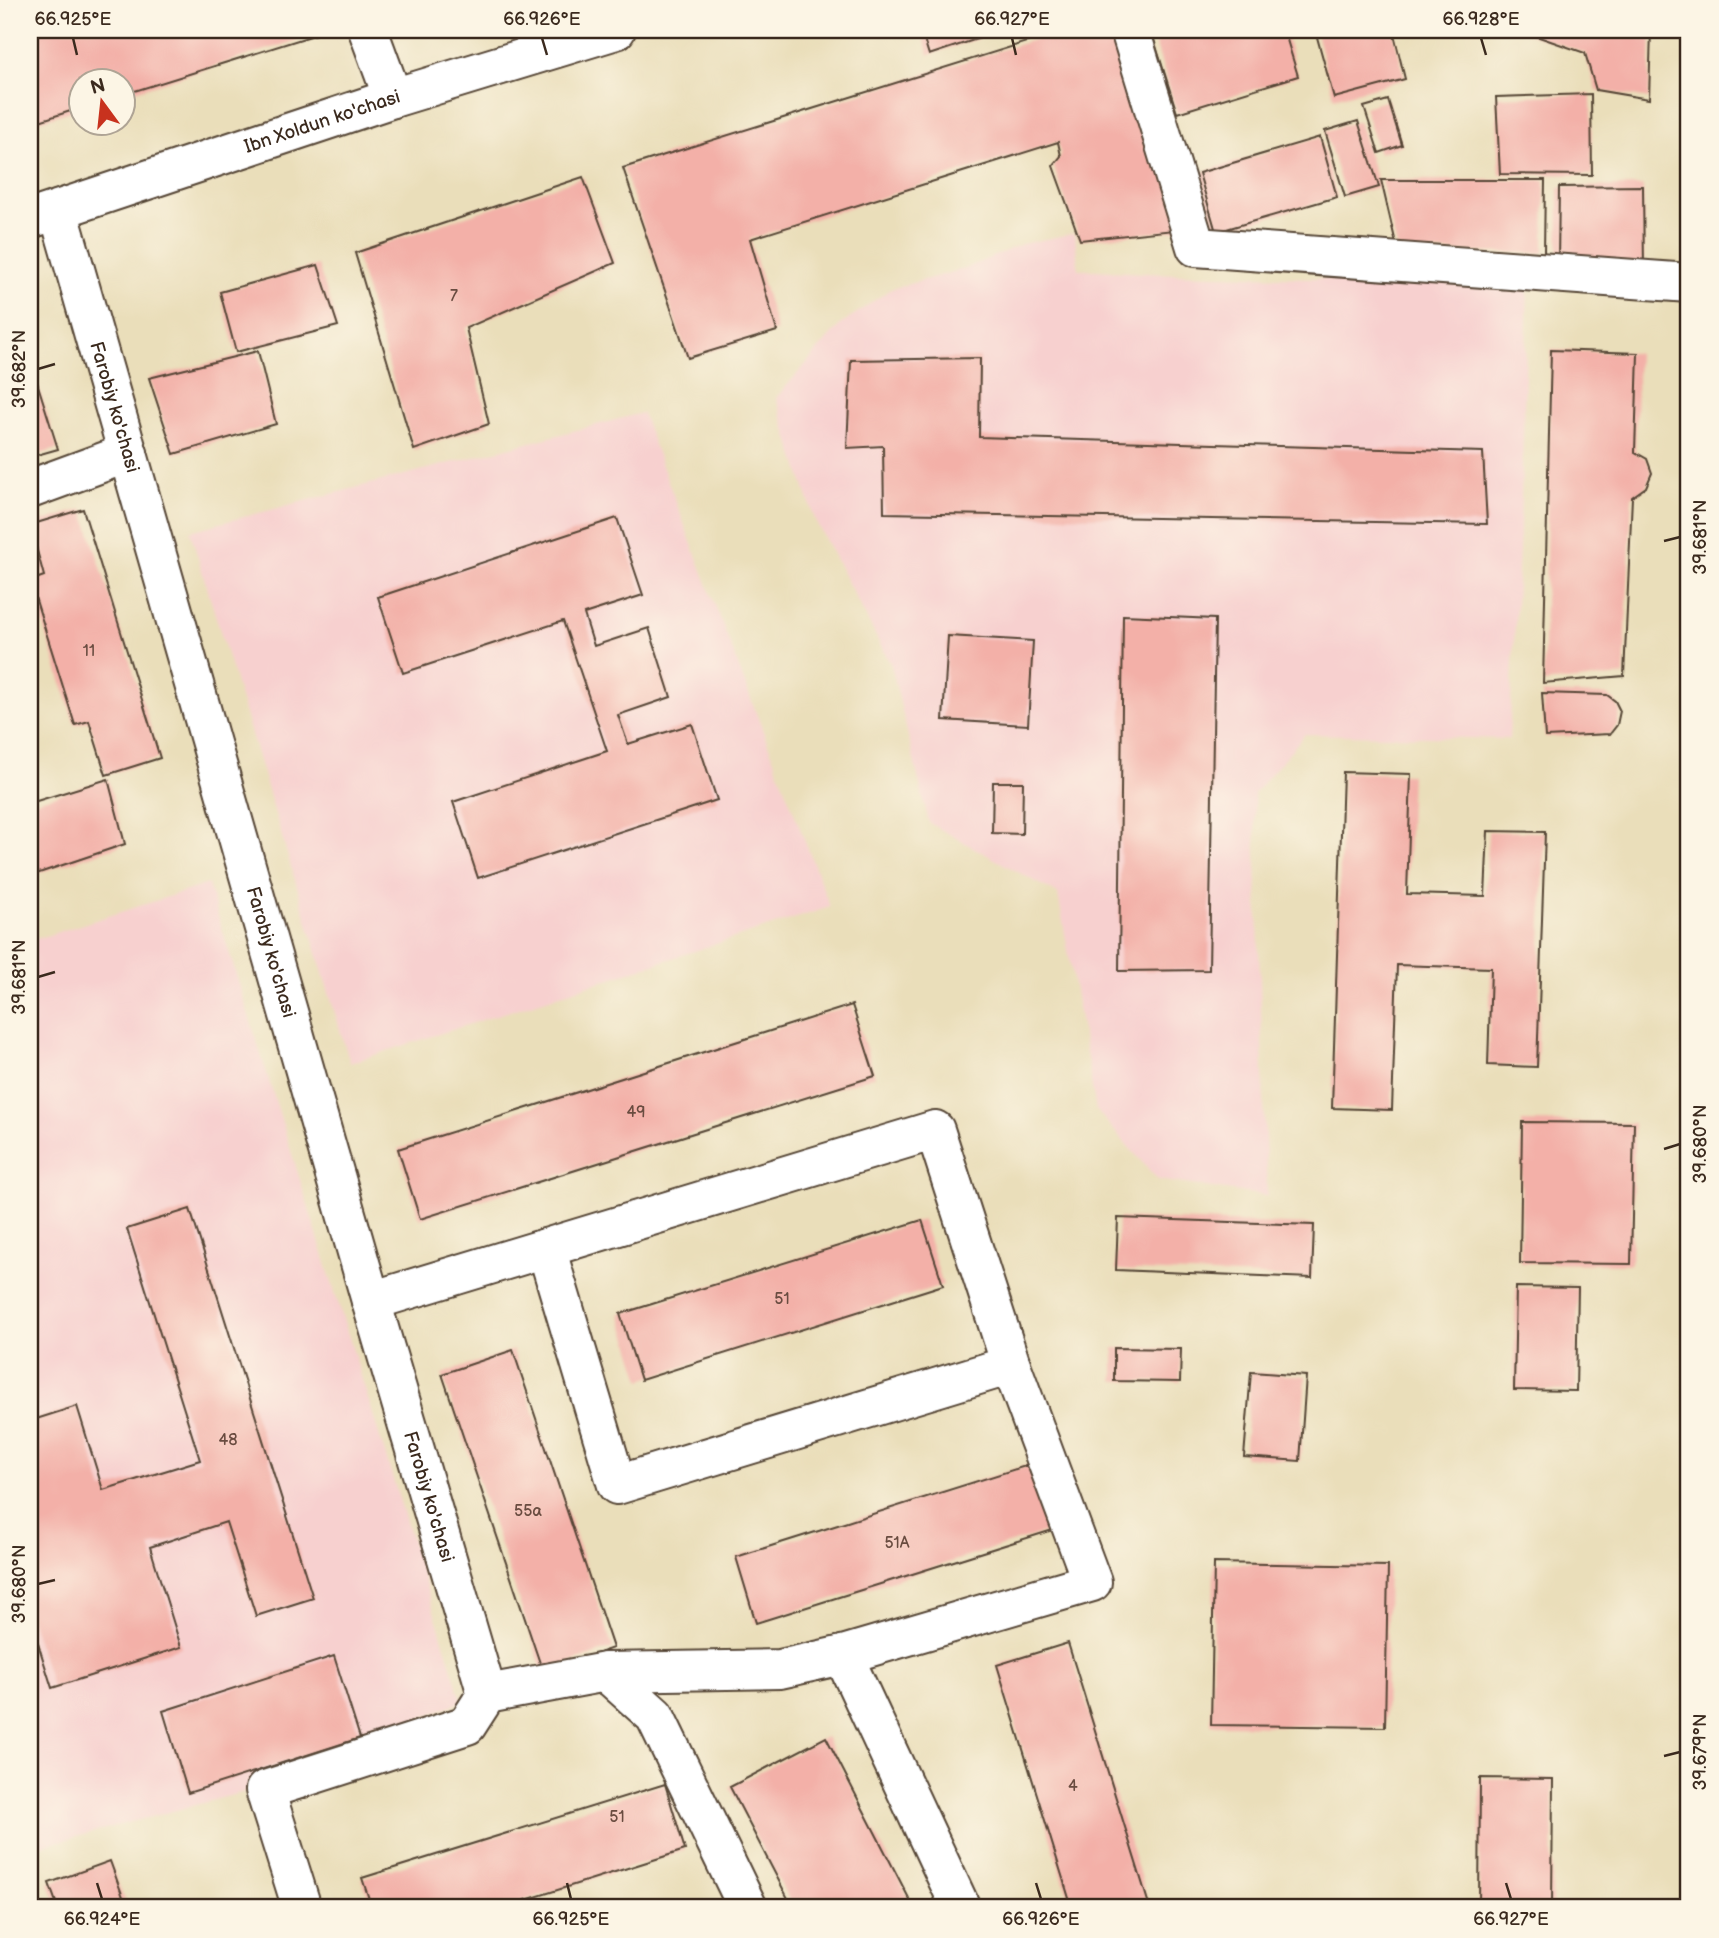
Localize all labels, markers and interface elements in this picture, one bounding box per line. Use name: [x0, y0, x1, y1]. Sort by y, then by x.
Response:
text: 66.925°E: [35, 9, 112, 30]
text: 66.926°E: [503, 9, 581, 30]
text: 66.927°E: [974, 9, 1050, 30]
text: 66.928°E: [1442, 9, 1520, 30]
north arrow: [66, 66, 136, 136]
text: N: [88, 74, 108, 100]
street label: Ibn Xoldun ko'chasi: [241, 85, 403, 158]
house number: 7: [450, 287, 458, 306]
text: 39.682°N: [9, 330, 30, 408]
street label: Farobiy ko'chasi: [85, 339, 144, 475]
text: 39.681°N: [1690, 499, 1711, 575]
house number: 11: [83, 642, 95, 661]
street label: Farobiy ko'chasi: [241, 884, 301, 1020]
text: 39.681°N: [9, 939, 30, 1015]
house number: 49: [626, 1103, 646, 1122]
text: 39.680°N: [1690, 1105, 1711, 1183]
house number: 51: [774, 1290, 790, 1309]
street label: Farobiy ko'chasi: [399, 1429, 459, 1565]
house number: 48: [218, 1431, 238, 1450]
house number: 55а: [514, 1502, 542, 1521]
house number: 51A: [884, 1534, 910, 1553]
text: 39.680°N: [9, 1545, 30, 1623]
text: 39.679°N: [1690, 1713, 1711, 1791]
house number: 4: [1068, 1777, 1078, 1796]
house number: 51: [609, 1808, 625, 1827]
text: 66.924°E: [64, 1909, 140, 1930]
text: 66.925°E: [533, 1909, 610, 1930]
text: 66.926°E: [1002, 1909, 1080, 1930]
text: 66.927°E: [1473, 1909, 1549, 1930]

